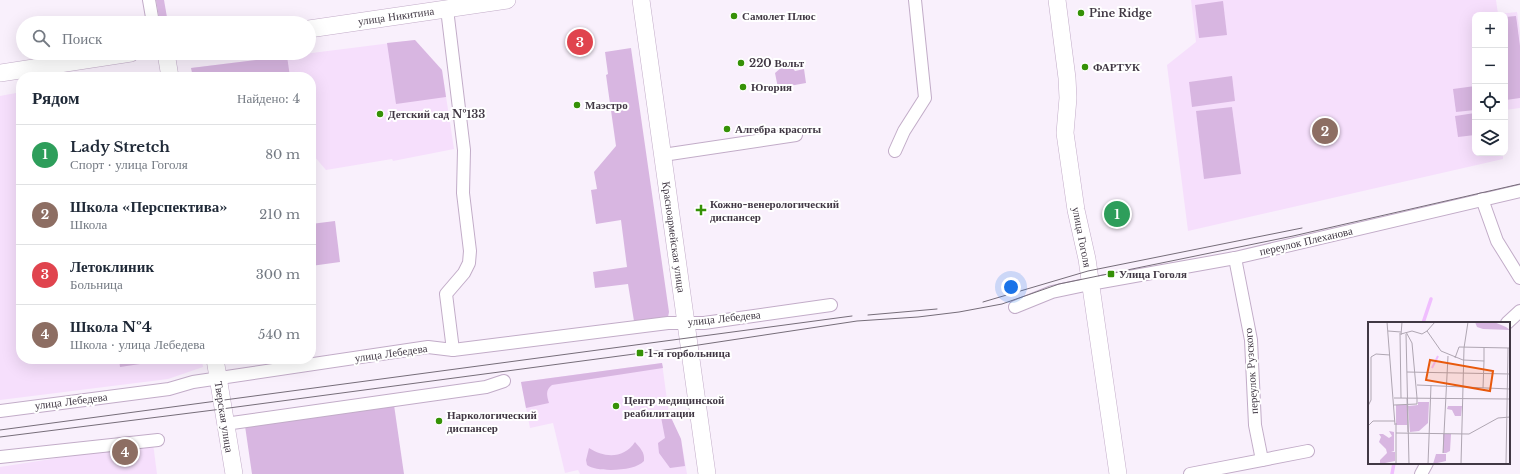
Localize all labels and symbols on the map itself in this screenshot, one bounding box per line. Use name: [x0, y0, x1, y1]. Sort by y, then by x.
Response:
street label: улица Никитина: [357, 4, 435, 28]
place label: Pine Ridge: [1089, 6, 1152, 20]
marker: Pine Ridge: [1076, 8, 1086, 18]
place label: Самолет Плюс: [742, 9, 816, 23]
marker: Самолет Плюс: [729, 11, 739, 21]
pin: 3: [567, 27, 593, 57]
place label: 220 Вольт: [749, 56, 805, 70]
marker: 220 Вольт: [736, 58, 746, 68]
place label: ФАРТУК: [1093, 60, 1140, 74]
marker: ФАРТУК: [1080, 62, 1090, 72]
place label: Югория: [751, 80, 792, 94]
marker: Югория: [738, 82, 748, 92]
place label: Маэстро: [585, 98, 628, 112]
marker: Маэстро: [572, 100, 582, 110]
place label: Детский сад №133: [388, 107, 485, 121]
marker: Детский сад №133: [375, 109, 385, 119]
pin: 2: [1312, 116, 1338, 146]
place label: Алгебра красоты: [735, 122, 821, 136]
marker: Алгебра красоты: [722, 124, 732, 134]
street label: Красноармейская улица: [659, 180, 689, 294]
place label: Кожно-венерологический диспансер: [710, 197, 840, 224]
pin: 1: [1104, 199, 1130, 229]
marker: Кожно-венерологический диспансер: [695, 204, 707, 216]
street label: улица Гоголя: [1069, 206, 1095, 268]
street label: переулок Плеханова: [1258, 223, 1354, 259]
place label: Улица Гоголя: [1119, 267, 1187, 281]
marker: Улица Гоголя: [1106, 269, 1116, 279]
your location: [1001, 277, 1021, 297]
street label: улица Лебедева: [687, 307, 761, 329]
inset map: [1368, 322, 1510, 464]
street label: переулок Рузского: [1241, 327, 1261, 415]
street label: улица Лебедева: [354, 341, 428, 365]
place label: 1-я горбольница: [648, 346, 731, 360]
marker: 1-я горбольница: [635, 348, 645, 358]
street label: Тверская улица: [211, 380, 237, 454]
street label: улица Лебедева: [34, 390, 108, 412]
place label: Центр медицинской реабилитации: [624, 393, 725, 420]
marker: Центр медицинской реабилитации: [611, 401, 621, 411]
place label: Наркологический диспансер: [447, 408, 538, 435]
marker: Наркологический диспансер: [434, 416, 444, 426]
pin: 4: [112, 437, 138, 467]

